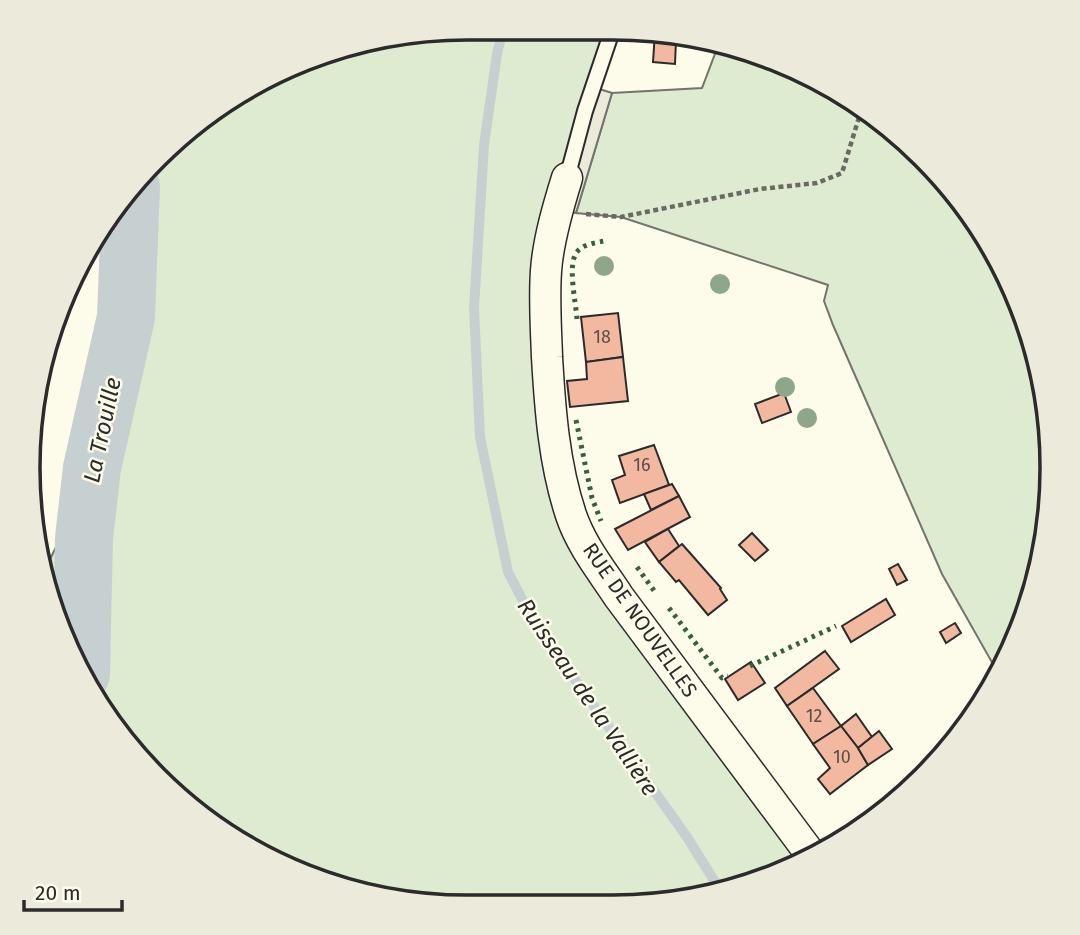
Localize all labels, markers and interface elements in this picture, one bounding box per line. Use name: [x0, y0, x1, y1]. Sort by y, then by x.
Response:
house number: 18: [593, 326, 611, 348]
water label: La Trouille: [77, 375, 127, 485]
house number: 16: [633, 454, 651, 476]
street label: RUE DE NOUVELLES: [577, 538, 703, 702]
water label: Ruisseau de la Vallière: [512, 593, 665, 801]
house number: 12: [806, 705, 822, 727]
house number: 10: [833, 746, 851, 768]
scale bar: [24, 869, 122, 913]
text: 20 m: [35, 880, 81, 906]

